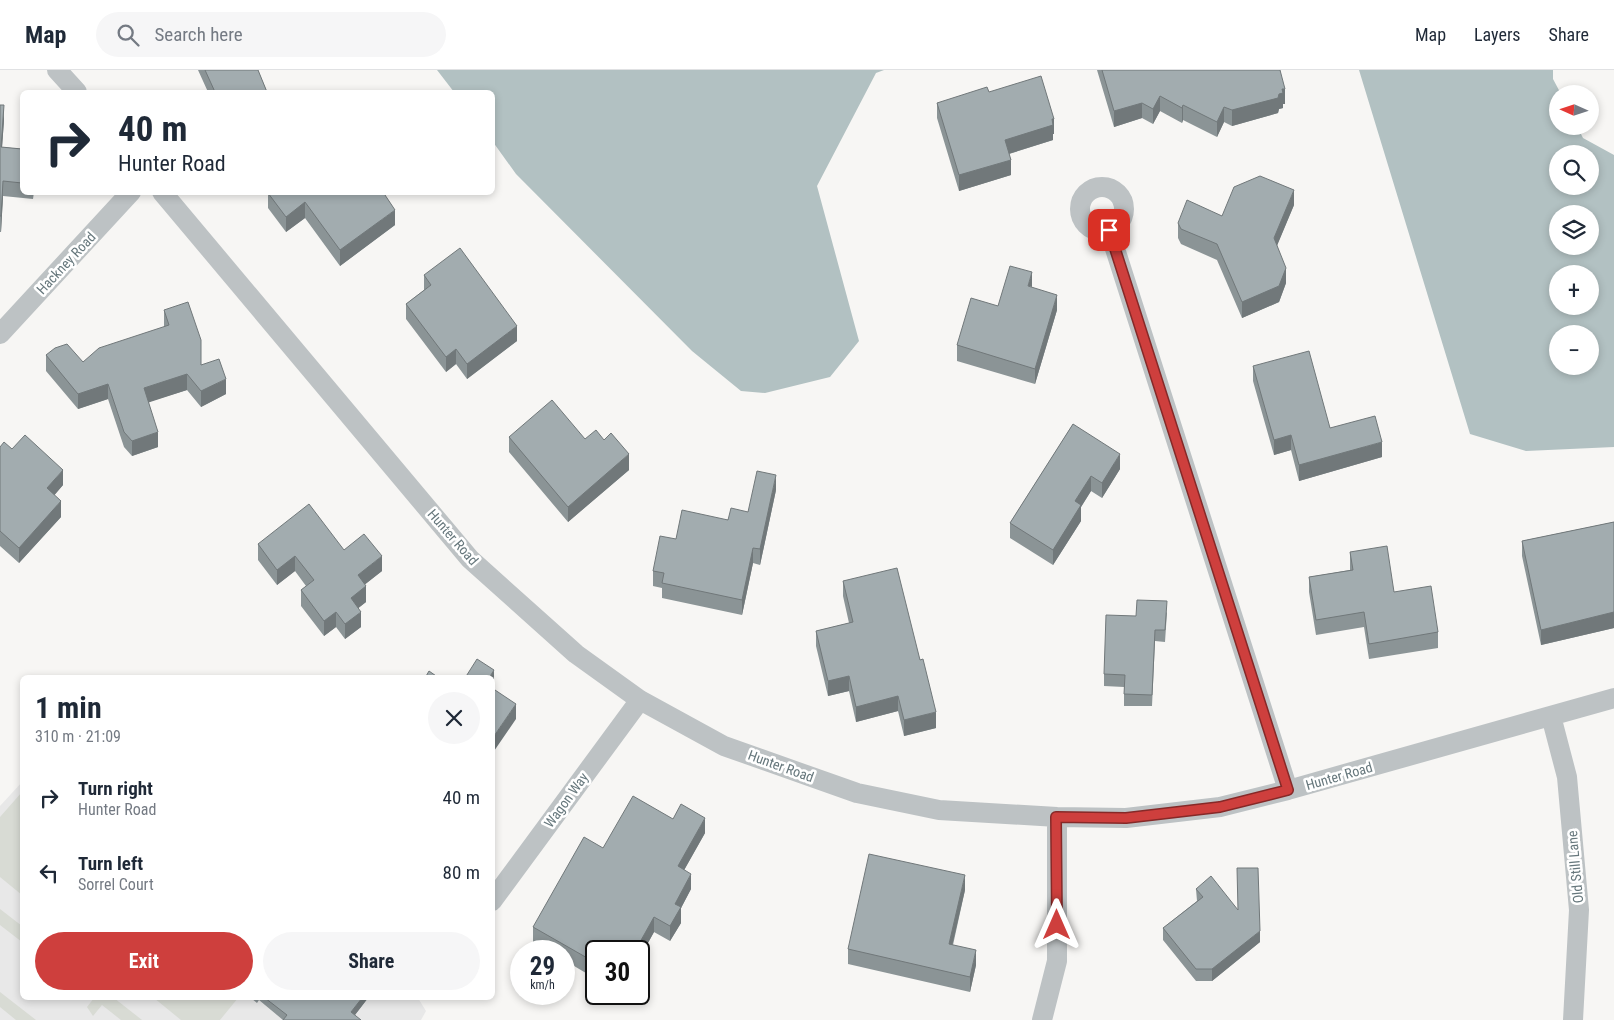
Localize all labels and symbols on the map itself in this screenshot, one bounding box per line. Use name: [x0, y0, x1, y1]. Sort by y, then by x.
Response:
north arrow: [1549, 85, 1599, 135]
pin: [1088, 209, 1130, 251]
street label: Hackney Road: [33, 229, 99, 297]
street label: Hunter Road: [424, 506, 482, 568]
street label: Hunter Road: [746, 747, 816, 785]
street label: Hunter Road: [1304, 759, 1374, 793]
street label: Wagon Way: [541, 769, 591, 831]
street label: Old Still Lane: [1564, 830, 1586, 904]
position arrow: [1030, 898, 1082, 950]
speed limit sign: 30: [585, 940, 650, 1005]

